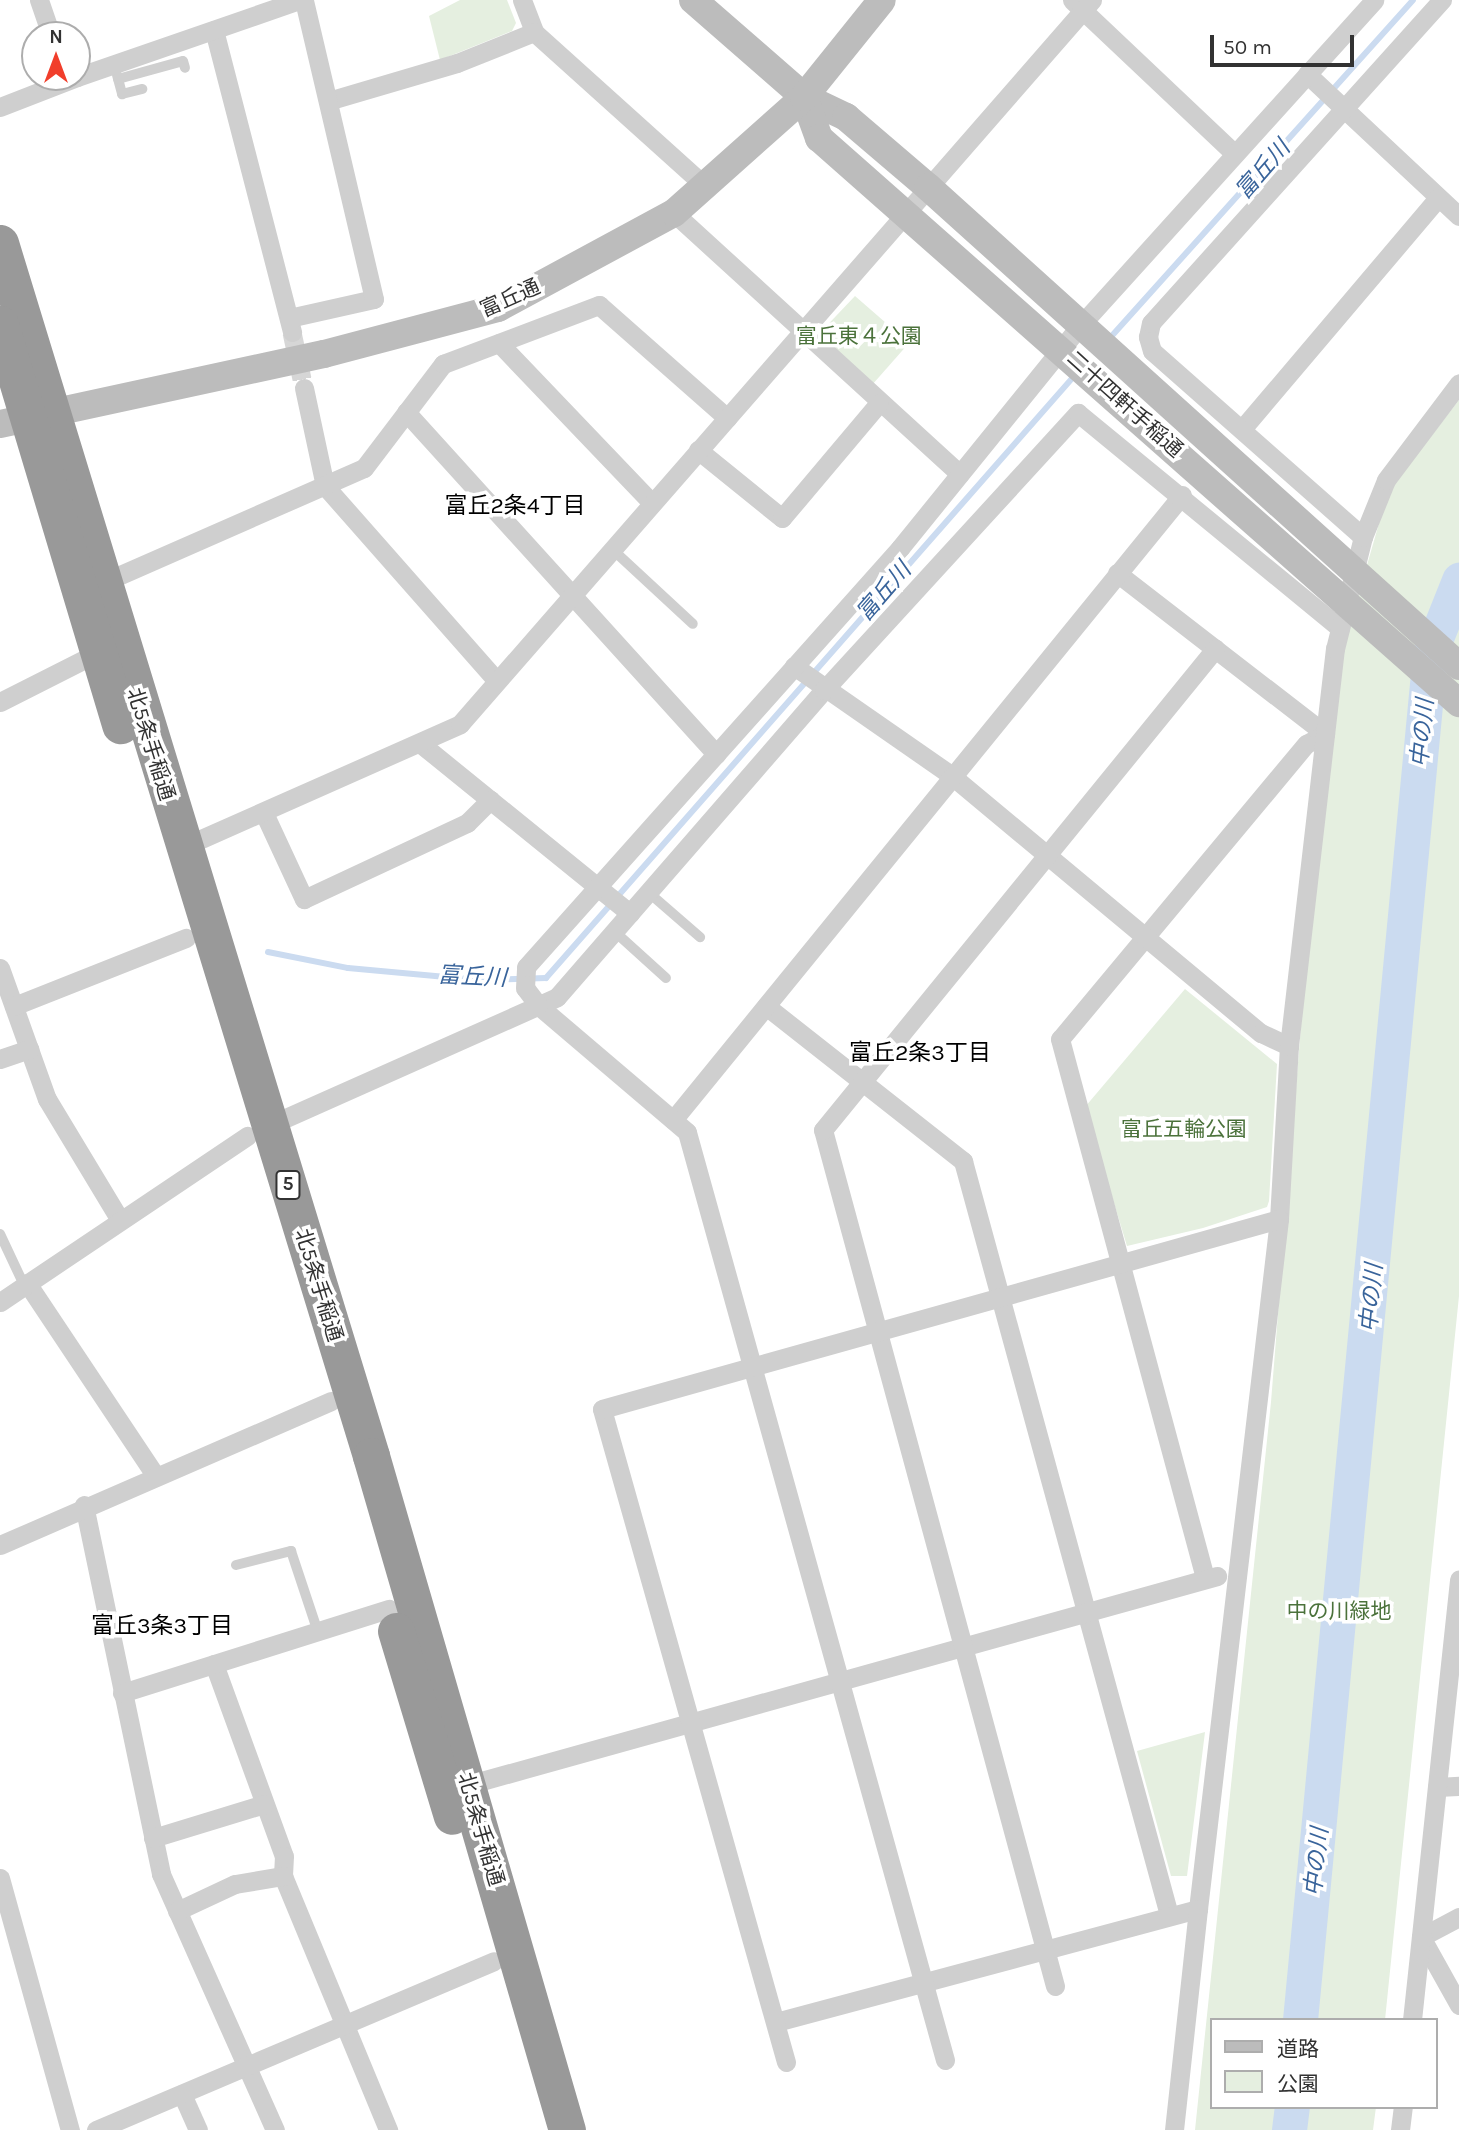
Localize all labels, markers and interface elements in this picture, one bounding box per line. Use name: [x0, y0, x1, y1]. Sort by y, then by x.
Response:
north arrow: [21, 21, 91, 91]
scale bar: [1214, 21, 1358, 65]
text: N: [49, 26, 63, 48]
text: 50 m: [1223, 35, 1272, 59]
water label: 富丘川: [1230, 135, 1296, 205]
street label: 富丘通: [476, 274, 544, 322]
park label: 富丘東４公園: [796, 323, 922, 349]
street label: 二十四軒手稲通: [1062, 345, 1188, 463]
district label: 富丘2条4丁目: [444, 492, 586, 520]
water label: 富丘川: [851, 557, 917, 627]
street label: 北5条手稲通: [122, 684, 180, 804]
water label: 中の川: [1406, 697, 1440, 769]
water label: 富丘川: [437, 961, 507, 993]
district label: 富丘2条3丁目: [849, 1039, 991, 1067]
park label: 富丘五輪公園: [1121, 1116, 1247, 1142]
road number: 5: [274, 1170, 302, 1200]
street label: 北5条手稲通: [290, 1225, 348, 1345]
water label: 中の川: [1355, 1262, 1389, 1334]
park label: 中の川緑地: [1287, 1598, 1391, 1624]
district label: 富丘3条3丁目: [91, 1612, 233, 1640]
street label: 北5条手稲通: [453, 1769, 509, 1889]
water label: 中の川: [1300, 1826, 1334, 1898]
legend: [1210, 2018, 1438, 2109]
text: 道路: [1277, 2037, 1319, 2061]
text: 公園: [1277, 2072, 1319, 2096]

